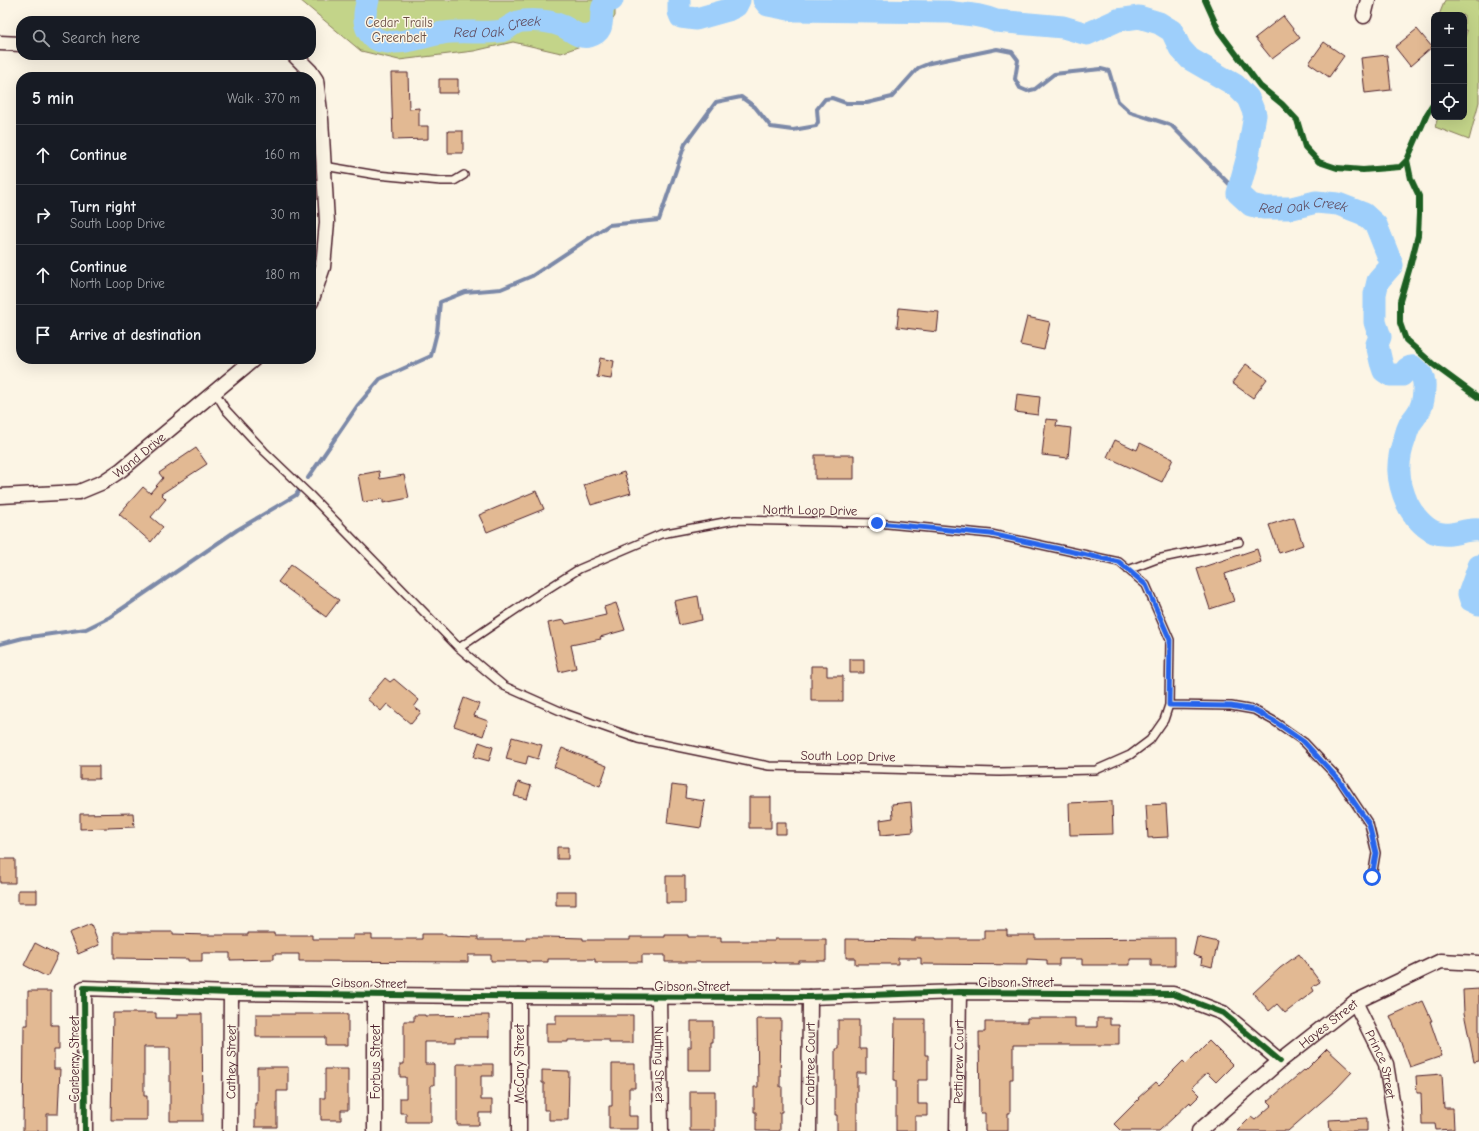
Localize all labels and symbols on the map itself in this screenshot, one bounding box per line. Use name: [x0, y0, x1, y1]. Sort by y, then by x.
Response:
water label: Red Oak Creek: [454, 12, 542, 41]
park label: Cedar Trails Greenbelt: [365, 15, 433, 45]
water label: Red Oak Creek: [1257, 193, 1351, 217]
street label: Wand Drive: [110, 429, 168, 481]
street label: North Loop Drive: [762, 502, 858, 518]
route end: [868, 514, 886, 532]
street label: South Loop Drive: [800, 748, 896, 764]
route start: [1363, 868, 1381, 886]
street label: Gibson Street: [331, 975, 408, 991]
street label: Gibson Street: [978, 975, 1055, 990]
street label: Gibson Street: [654, 979, 731, 994]
street label: Hayes Street: [1296, 995, 1361, 1051]
street label: Carberry Street: [67, 1015, 82, 1102]
street label: Pettigrew Court: [950, 1018, 966, 1104]
street label: Crabtree Court: [802, 1021, 817, 1106]
street label: Cathey Street: [223, 1023, 238, 1099]
street label: Forbus Street: [368, 1023, 383, 1099]
street label: McCary Street: [512, 1023, 527, 1104]
street label: Nutting Street: [652, 1026, 668, 1104]
street label: Prince Street: [1363, 1027, 1399, 1101]

